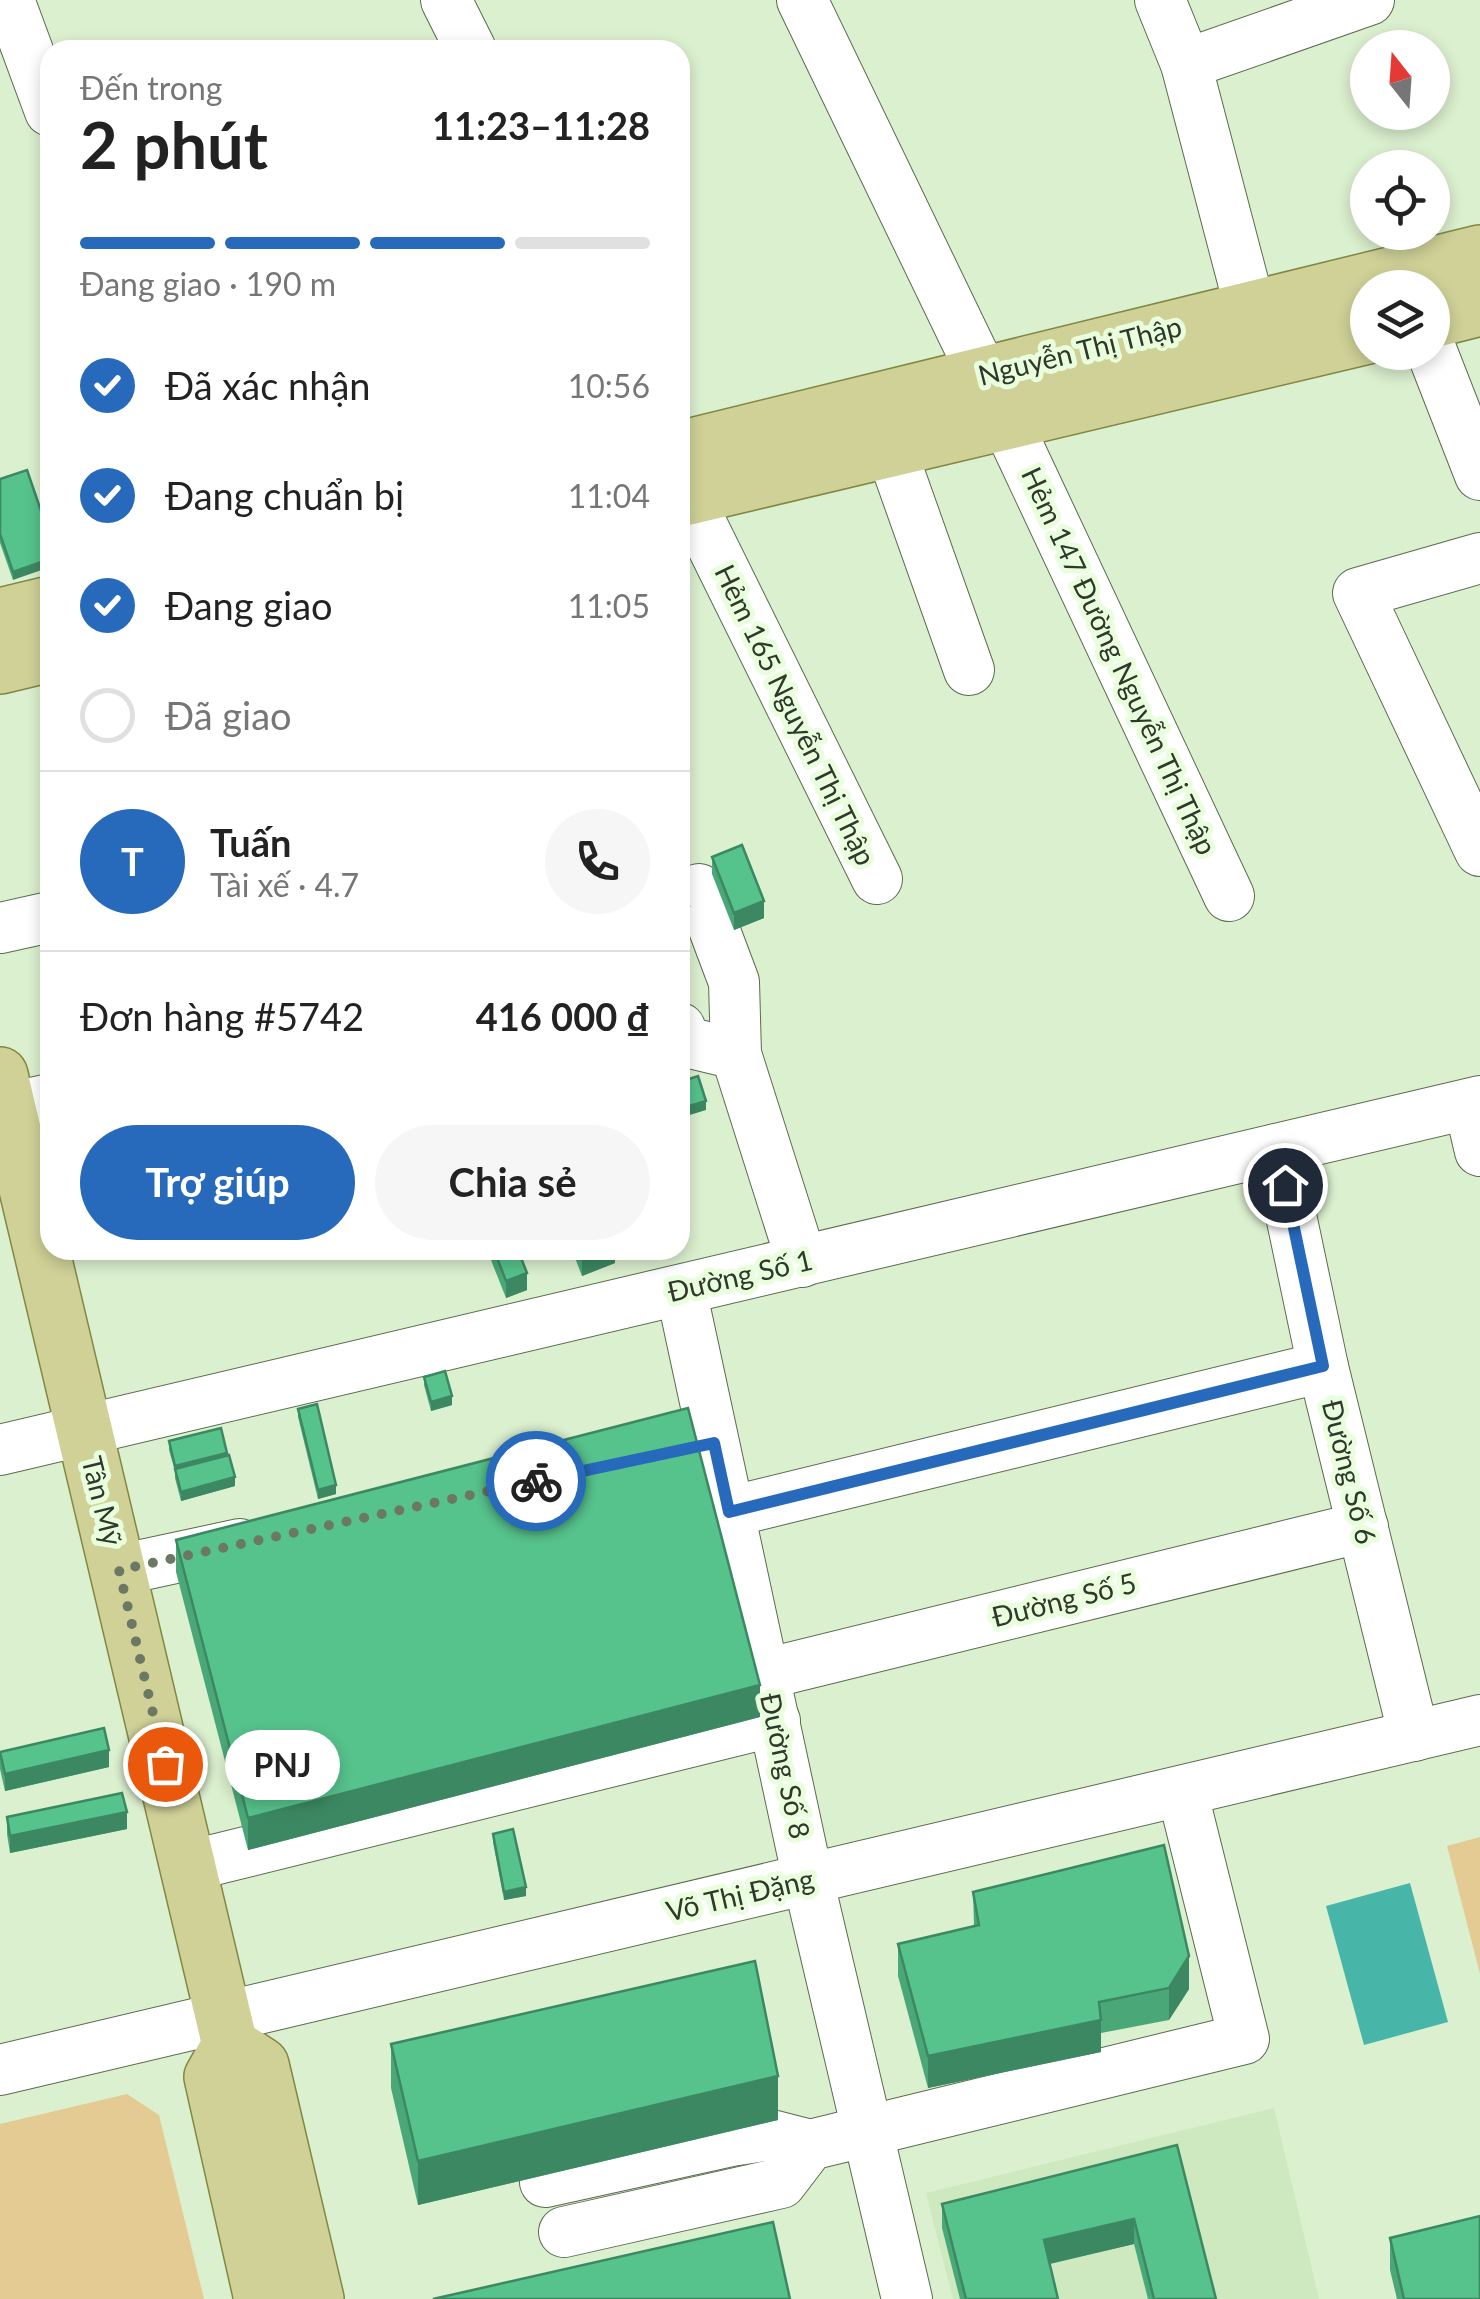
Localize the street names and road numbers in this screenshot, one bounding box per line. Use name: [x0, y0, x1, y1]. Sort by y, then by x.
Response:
street label: Nguyễn Thị Thập: [975, 308, 1185, 392]
street label: Hẻm 147 Đường Nguyễn Thị Thập: [1015, 461, 1225, 860]
street label: Hẻm 165 Nguyễn Thị Thập: [708, 559, 884, 870]
street label: Đường Số 1: [664, 1242, 816, 1308]
street label: Đường Số 6: [1316, 1396, 1384, 1548]
street label: Tân Mỹ: [75, 1453, 131, 1549]
street label: Đường Số 5: [988, 1565, 1140, 1633]
street label: Đường Số 8: [754, 1690, 818, 1842]
street label: Võ Thị Đặng: [663, 1861, 817, 1927]

